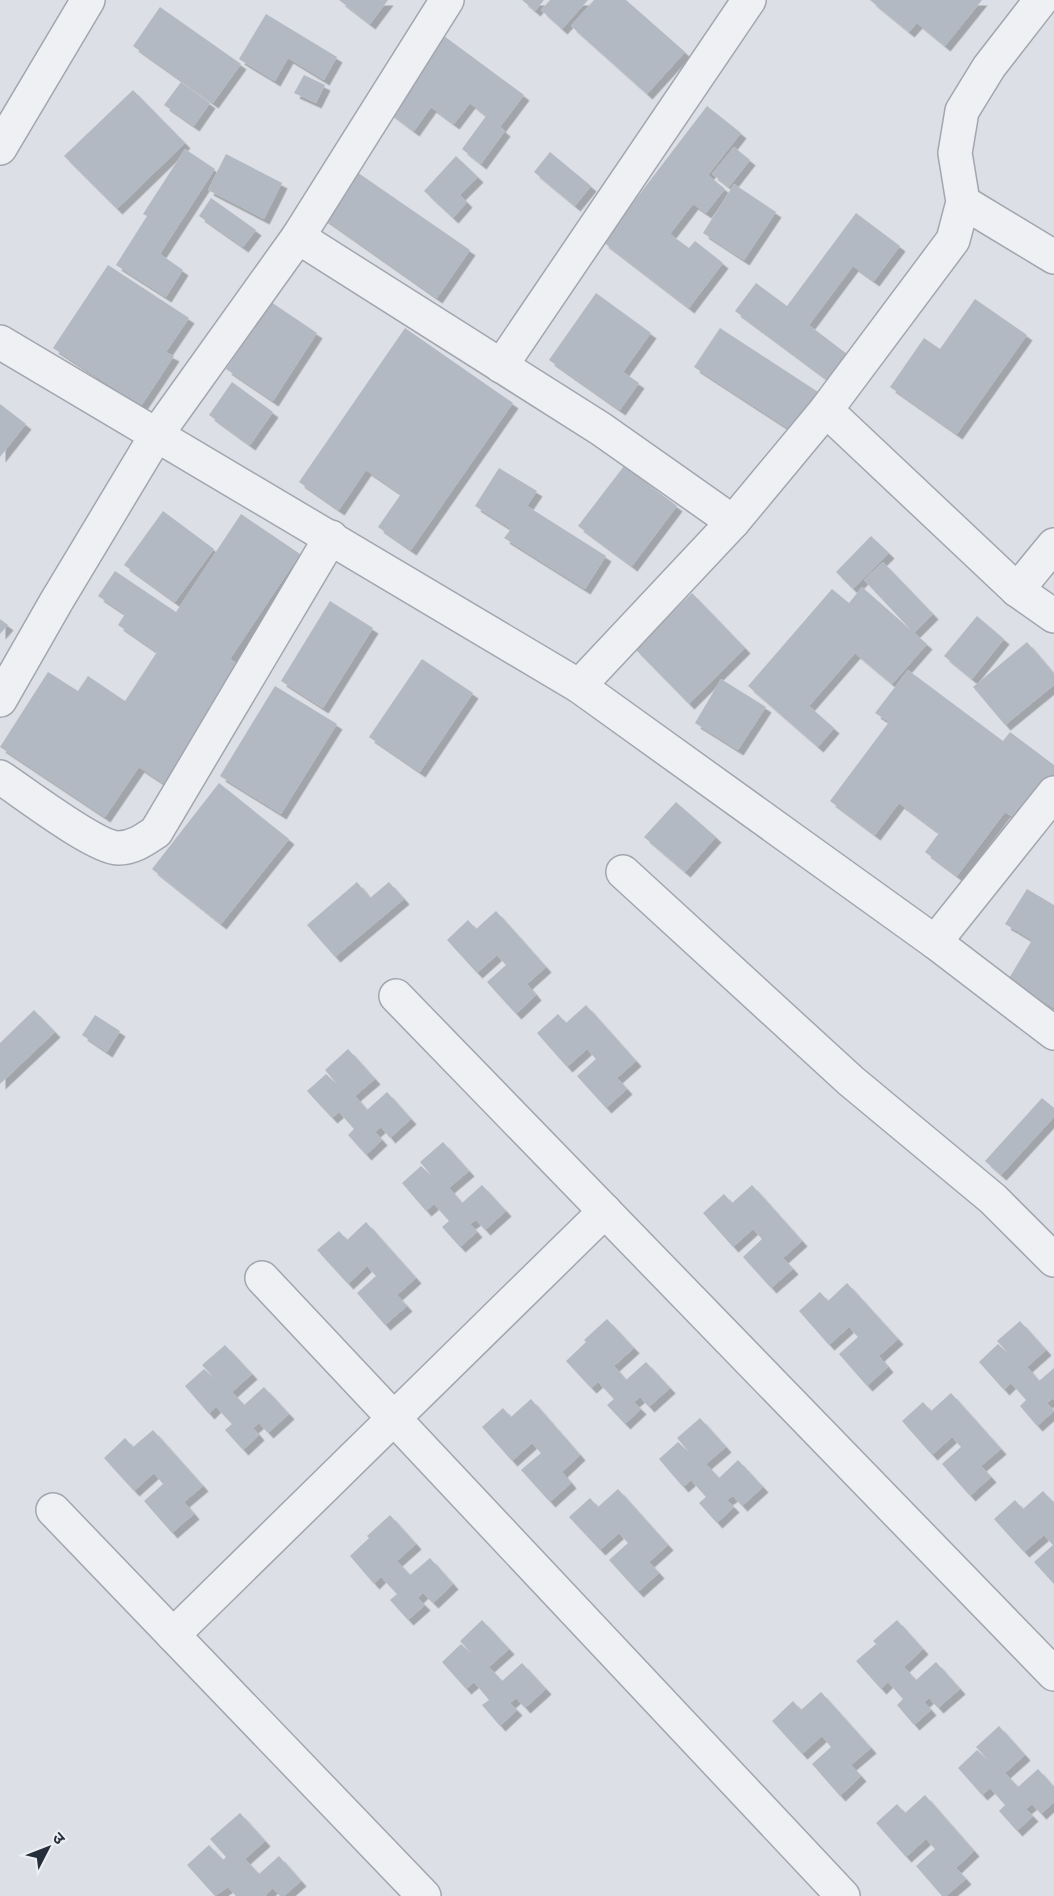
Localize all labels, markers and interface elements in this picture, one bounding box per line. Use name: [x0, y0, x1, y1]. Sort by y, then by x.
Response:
north arrow: [18, 1818, 78, 1878]
text: उ: [47, 1826, 72, 1850]

